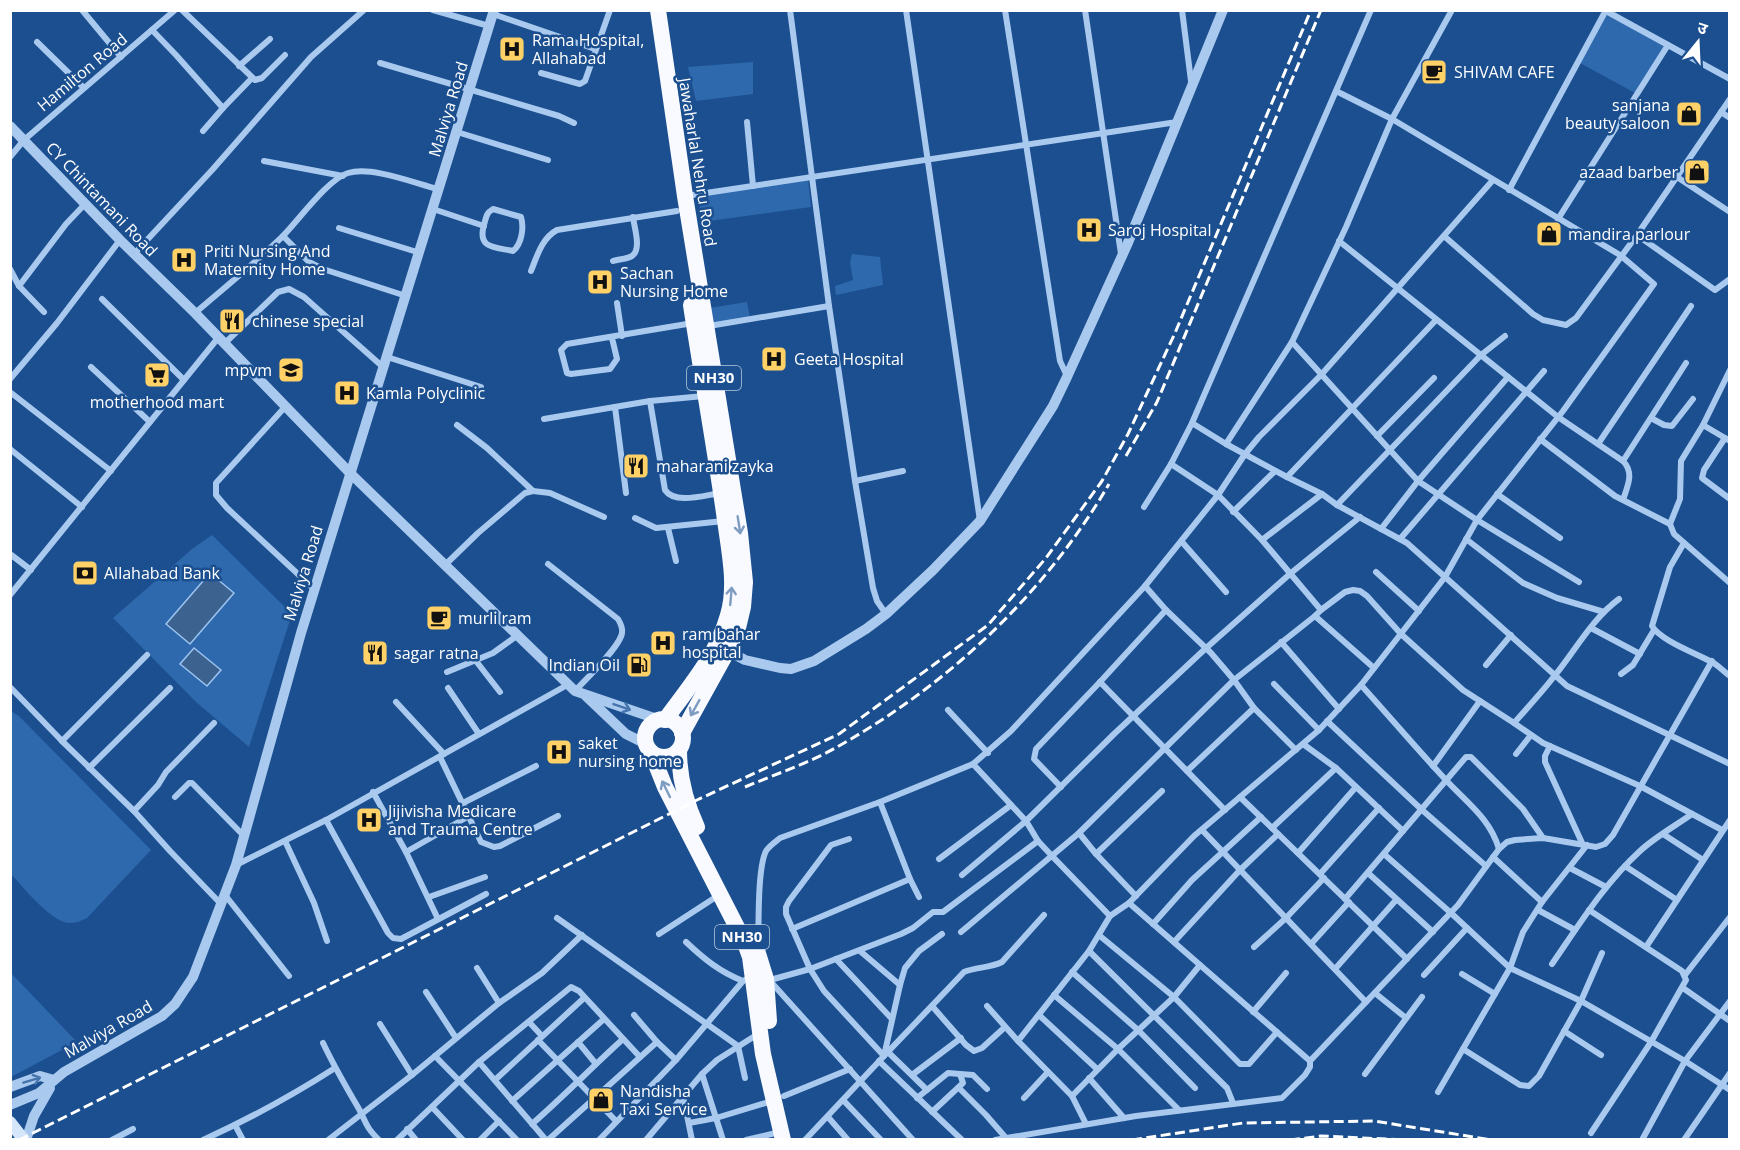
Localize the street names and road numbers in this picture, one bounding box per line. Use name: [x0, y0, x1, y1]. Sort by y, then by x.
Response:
street label: Hamilton Road: [32, 28, 132, 116]
street label: Malviya Road: [423, 59, 473, 159]
street label: Jawaharlal Nehru Road: [673, 74, 722, 248]
street label: CY Chintamani Road: [41, 137, 163, 261]
road number: NH30: [687, 366, 741, 390]
street label: Malviya Road: [278, 523, 328, 623]
road number: NH30: [715, 925, 769, 949]
street label: Malviya Road: [60, 995, 156, 1063]

